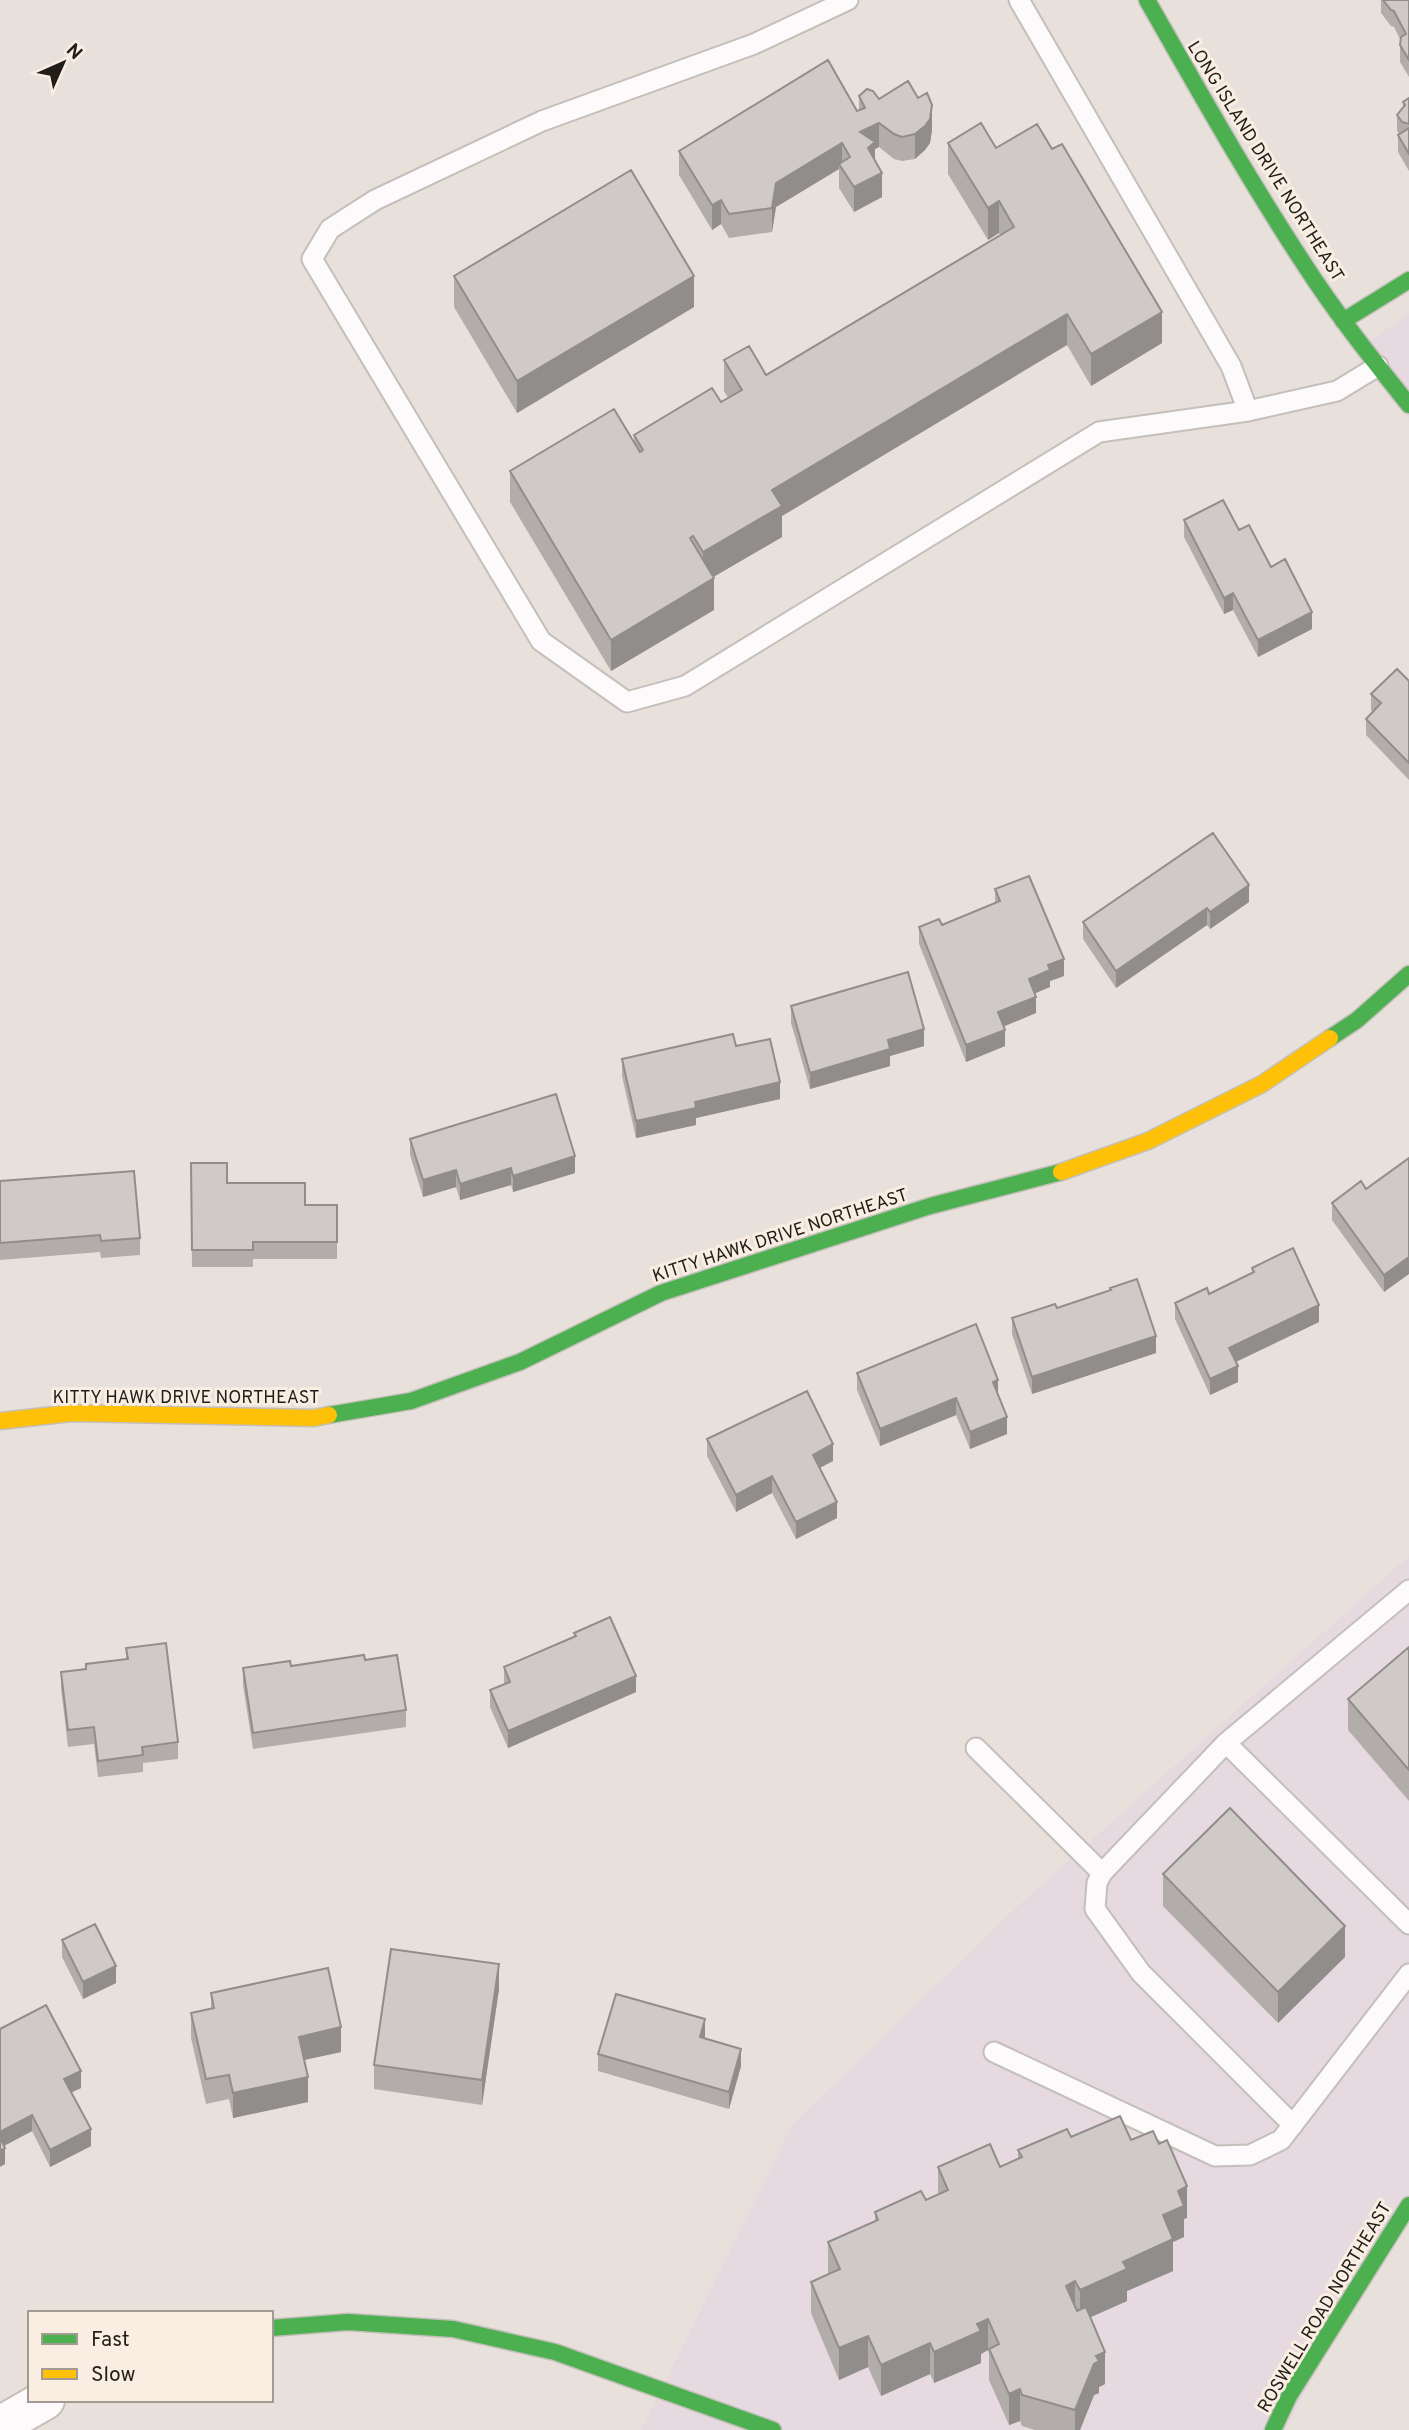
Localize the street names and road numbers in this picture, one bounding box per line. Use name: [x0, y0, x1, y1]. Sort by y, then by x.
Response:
street label: LONG ISLAND DRIVE NORTHEAST: [1181, 37, 1348, 286]
street label: KITTY HAWK DRIVE NORTHEAST: [650, 1184, 911, 1289]
street label: KITTY HAWK DRIVE NORTHEAST: [52, 1387, 320, 1410]
street label: ROSWELL ROAD NORTHEAST: [1253, 2198, 1397, 2417]

